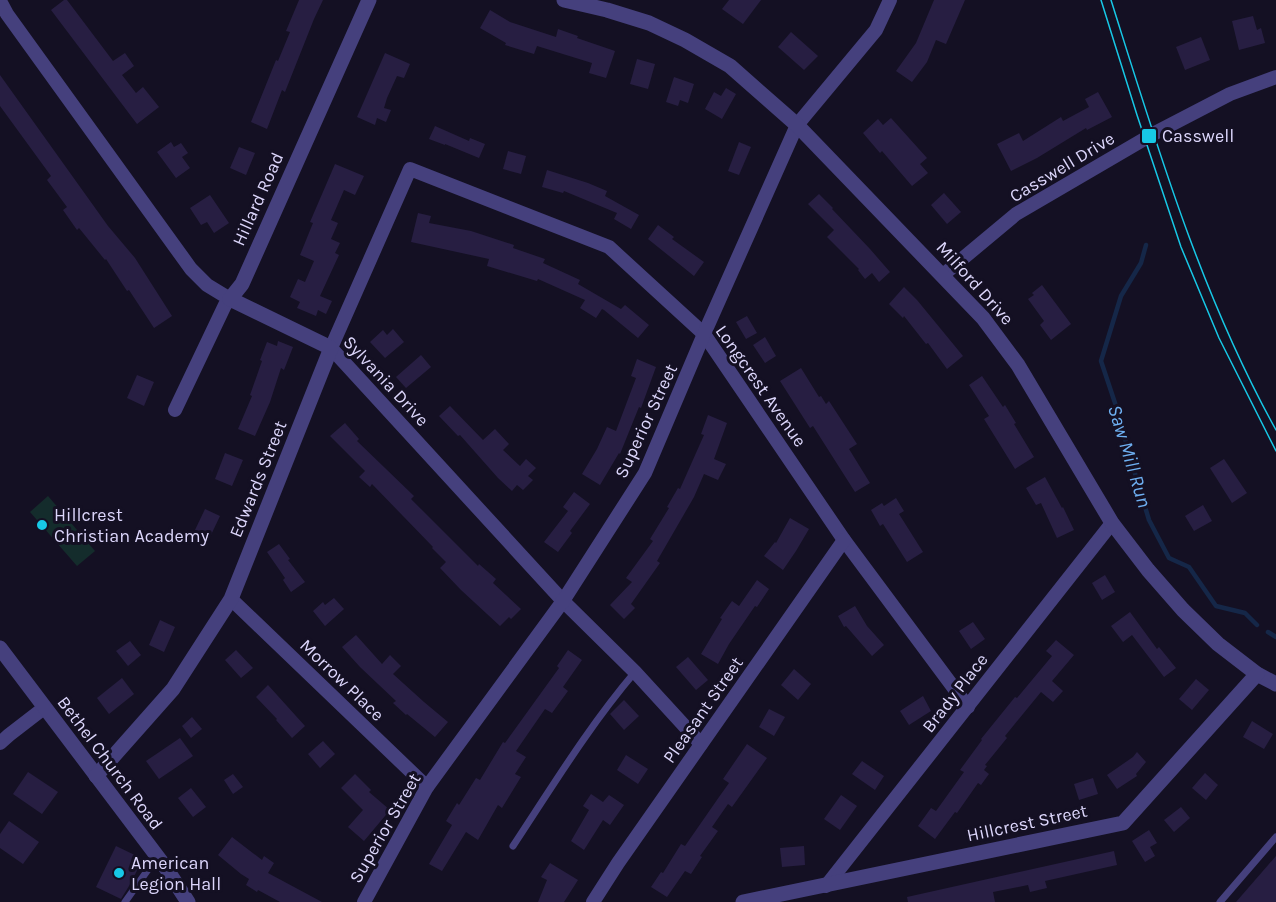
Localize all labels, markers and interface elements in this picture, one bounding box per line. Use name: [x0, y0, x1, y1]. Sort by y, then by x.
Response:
place label: Casswell: [1162, 125, 1234, 147]
street label: Casswell Drive: [1006, 127, 1118, 207]
marker: Casswell: [1140, 127, 1158, 145]
street label: Hillard Road: [228, 149, 288, 249]
street label: Milford Drive: [932, 237, 1018, 329]
street label: Longcrest Avenue: [711, 321, 811, 451]
street label: Sylvania Drive: [338, 331, 434, 431]
street label: Superior Street: [610, 360, 682, 482]
water label: Saw Mill Run: [1103, 402, 1156, 510]
street label: Edwards Street: [225, 417, 292, 541]
place label: Hillcrest Christian Academy: [54, 504, 210, 547]
marker: Hillcrest Christian Academy: [35, 518, 49, 532]
street label: Morrow Place: [295, 634, 389, 726]
street label: Brady Place: [917, 649, 993, 737]
street label: Pleasant Street: [658, 652, 748, 767]
street label: Bethel Church Road: [53, 692, 167, 834]
street label: Superior Street: [345, 769, 426, 887]
street label: Hillcrest Street: [965, 799, 1089, 846]
place label: American Legion Hall: [131, 852, 221, 895]
marker: American Legion Hall: [112, 866, 126, 880]

